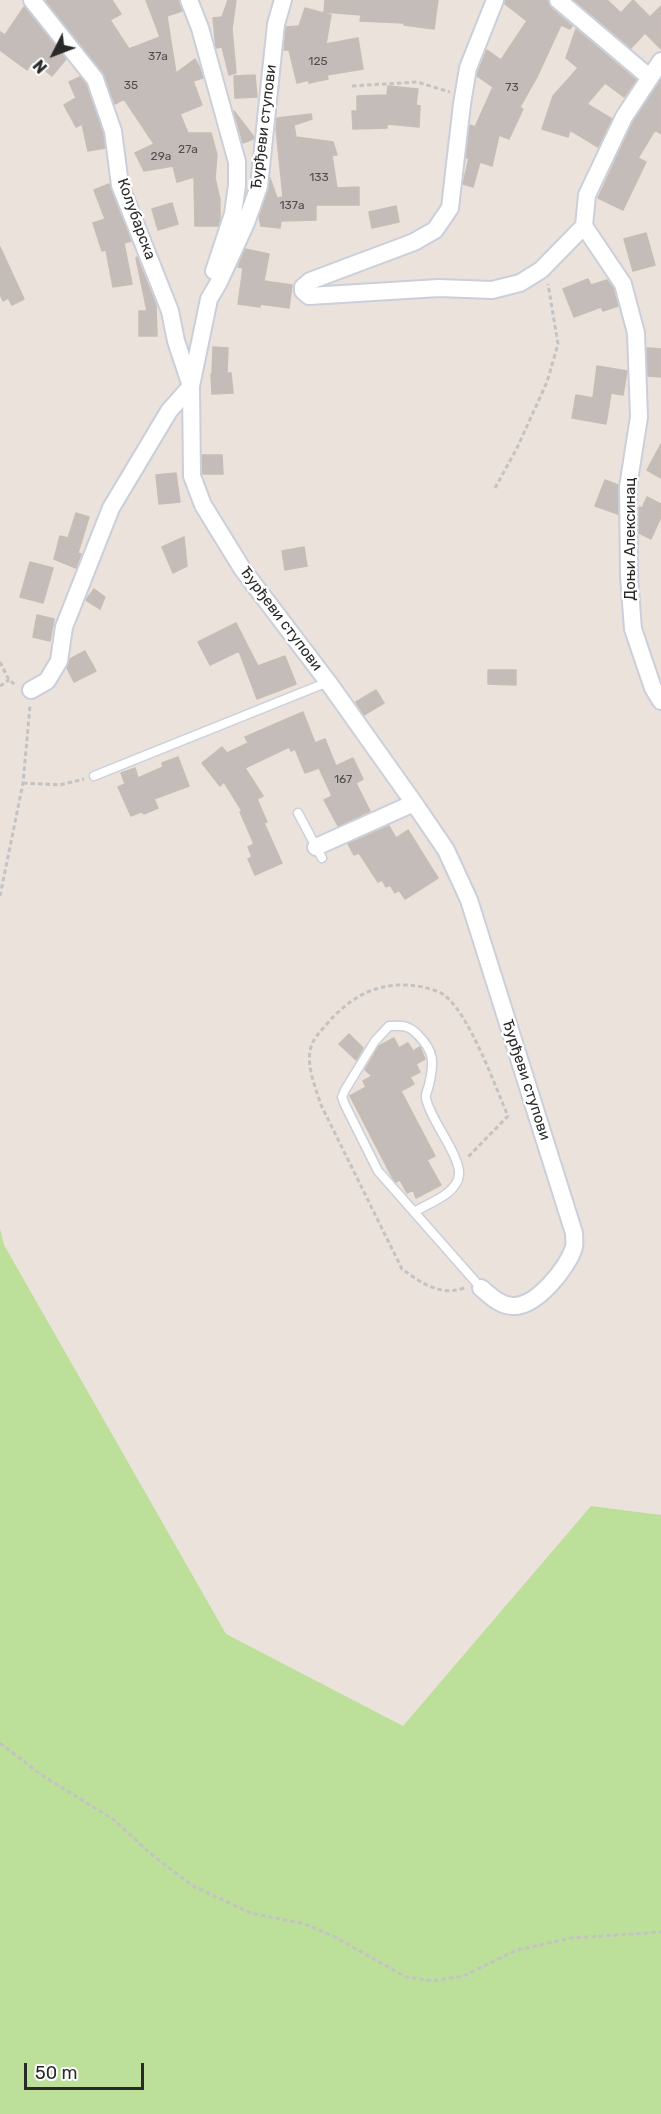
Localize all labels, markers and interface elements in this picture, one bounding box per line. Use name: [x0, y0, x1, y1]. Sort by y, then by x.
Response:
north arrow: [24, 24, 84, 84]
house number: 37a: [148, 50, 168, 64]
house number: 125: [308, 55, 328, 69]
text: N: [29, 56, 51, 77]
street label: Ђурђеви ступови: [247, 64, 281, 190]
house number: 35: [124, 79, 138, 93]
house number: 73: [505, 81, 519, 95]
house number: 27a: [178, 143, 198, 157]
house number: 29a: [151, 150, 171, 164]
house number: 133: [309, 171, 329, 185]
street label: Колубарска: [113, 176, 159, 262]
house number: 137a: [279, 199, 305, 213]
street label: Доњи Алексинац: [622, 478, 640, 600]
street label: Ђурђеви ступови: [236, 563, 326, 675]
house number: 167: [334, 773, 352, 787]
street label: Ђурђеви ступови: [498, 1017, 554, 1143]
scale bar: [27, 2051, 147, 2089]
text: 50 m: [35, 2062, 78, 2084]

